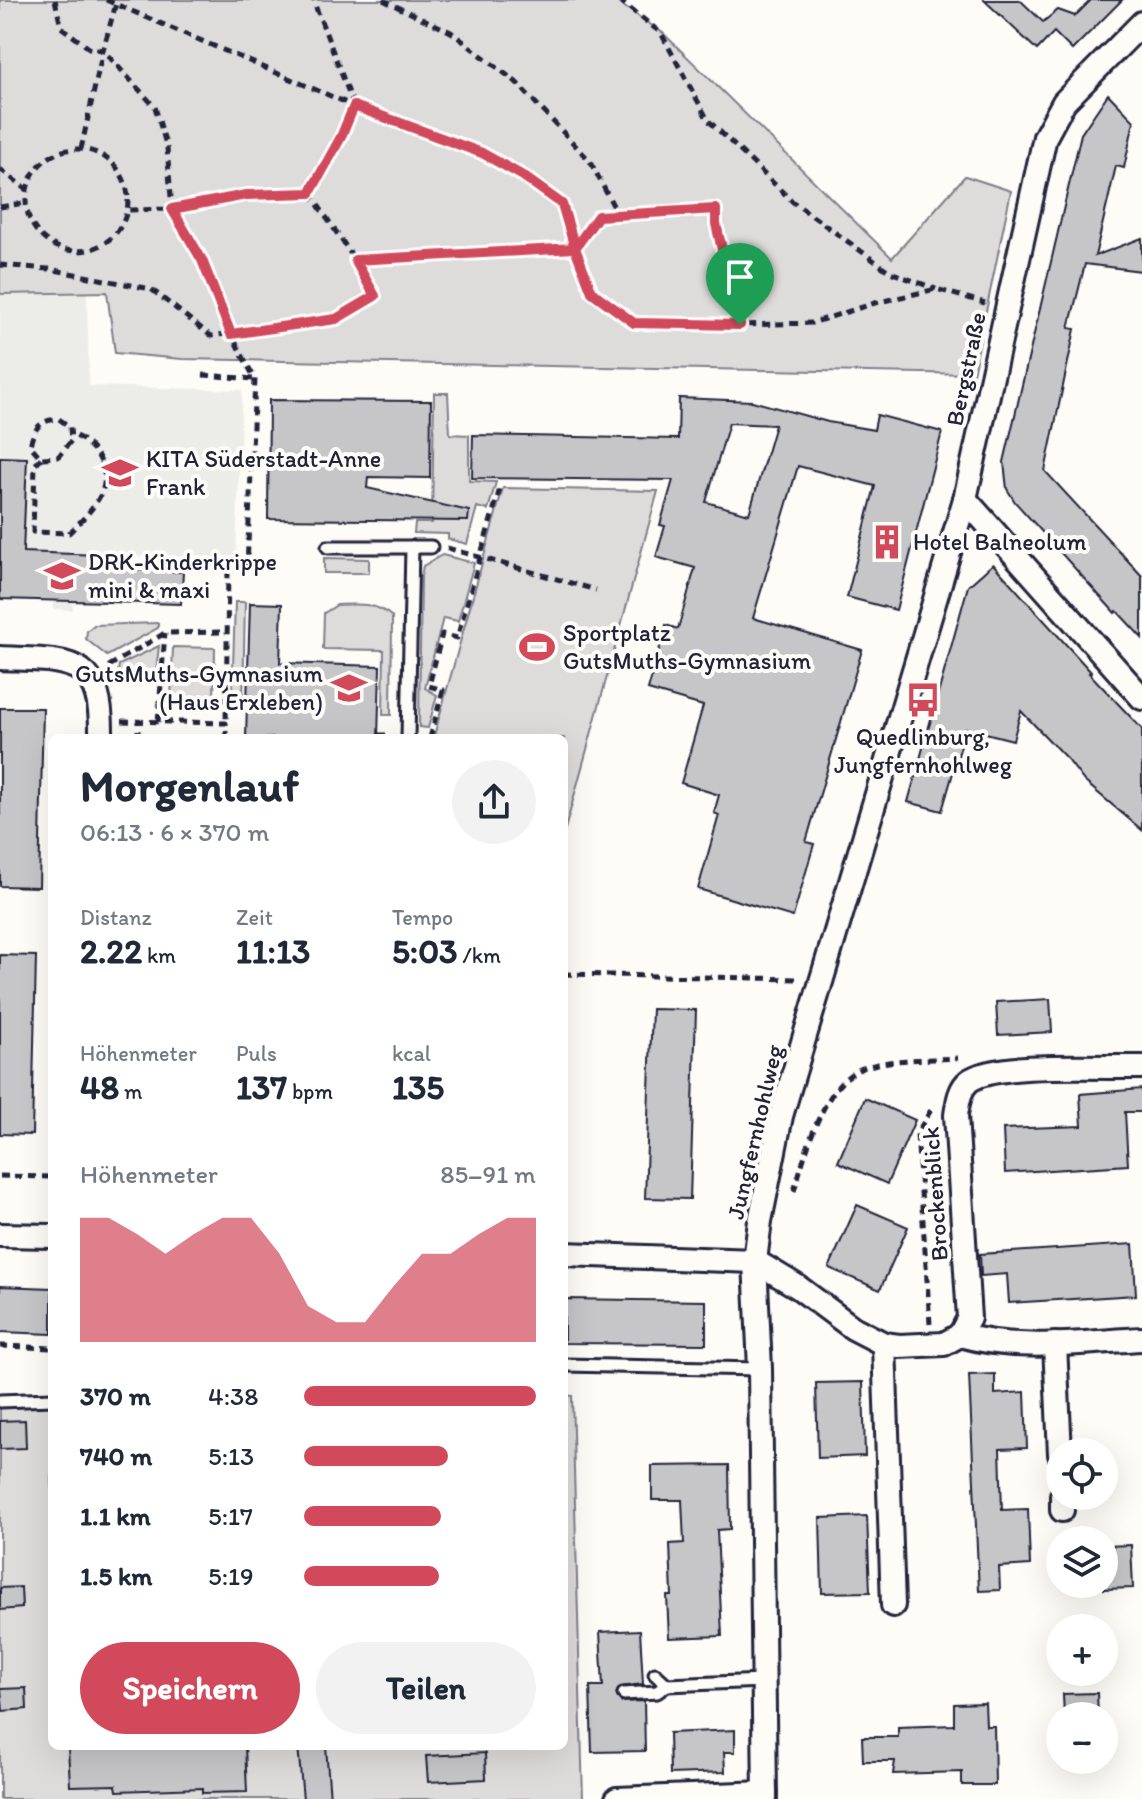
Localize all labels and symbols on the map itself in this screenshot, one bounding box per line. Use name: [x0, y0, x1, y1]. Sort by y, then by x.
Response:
pin: [706, 243, 774, 325]
street label: Bergstraße: [939, 309, 992, 428]
place label: KITA Süderstadt-Anne Frank: [146, 444, 381, 501]
school or university icon: KITA Süderstadt-Anne Frank: [101, 454, 139, 492]
building icon: Hotel Balneolum: [868, 523, 906, 561]
place label: Hotel Balneolum: [913, 527, 1086, 556]
place label: DRK-Kinderkrippe mini & maxi: [88, 547, 277, 604]
school or university icon: DRK-Kinderkrippe mini & maxi: [43, 557, 81, 595]
place label: Sportplatz GutsMuths-Gymnasium: [563, 618, 811, 675]
sports icon: Sportplatz GutsMuths-Gymnasium: [518, 628, 556, 666]
place label: GutsMuths-Gymnasium (Haus Erxleben): [75, 659, 323, 716]
school or university icon: GutsMuths-Gymnasium (Haus Erxleben): [330, 669, 368, 707]
bus stop icon: Quedlinburg, Jungfernhohlweg: [904, 681, 942, 719]
place label: Quedlinburg, Jungfernhohlweg: [834, 722, 1013, 779]
street label: Jungfernhohlweg: [720, 1041, 789, 1222]
street label: Brockenblick: [915, 1126, 954, 1262]

